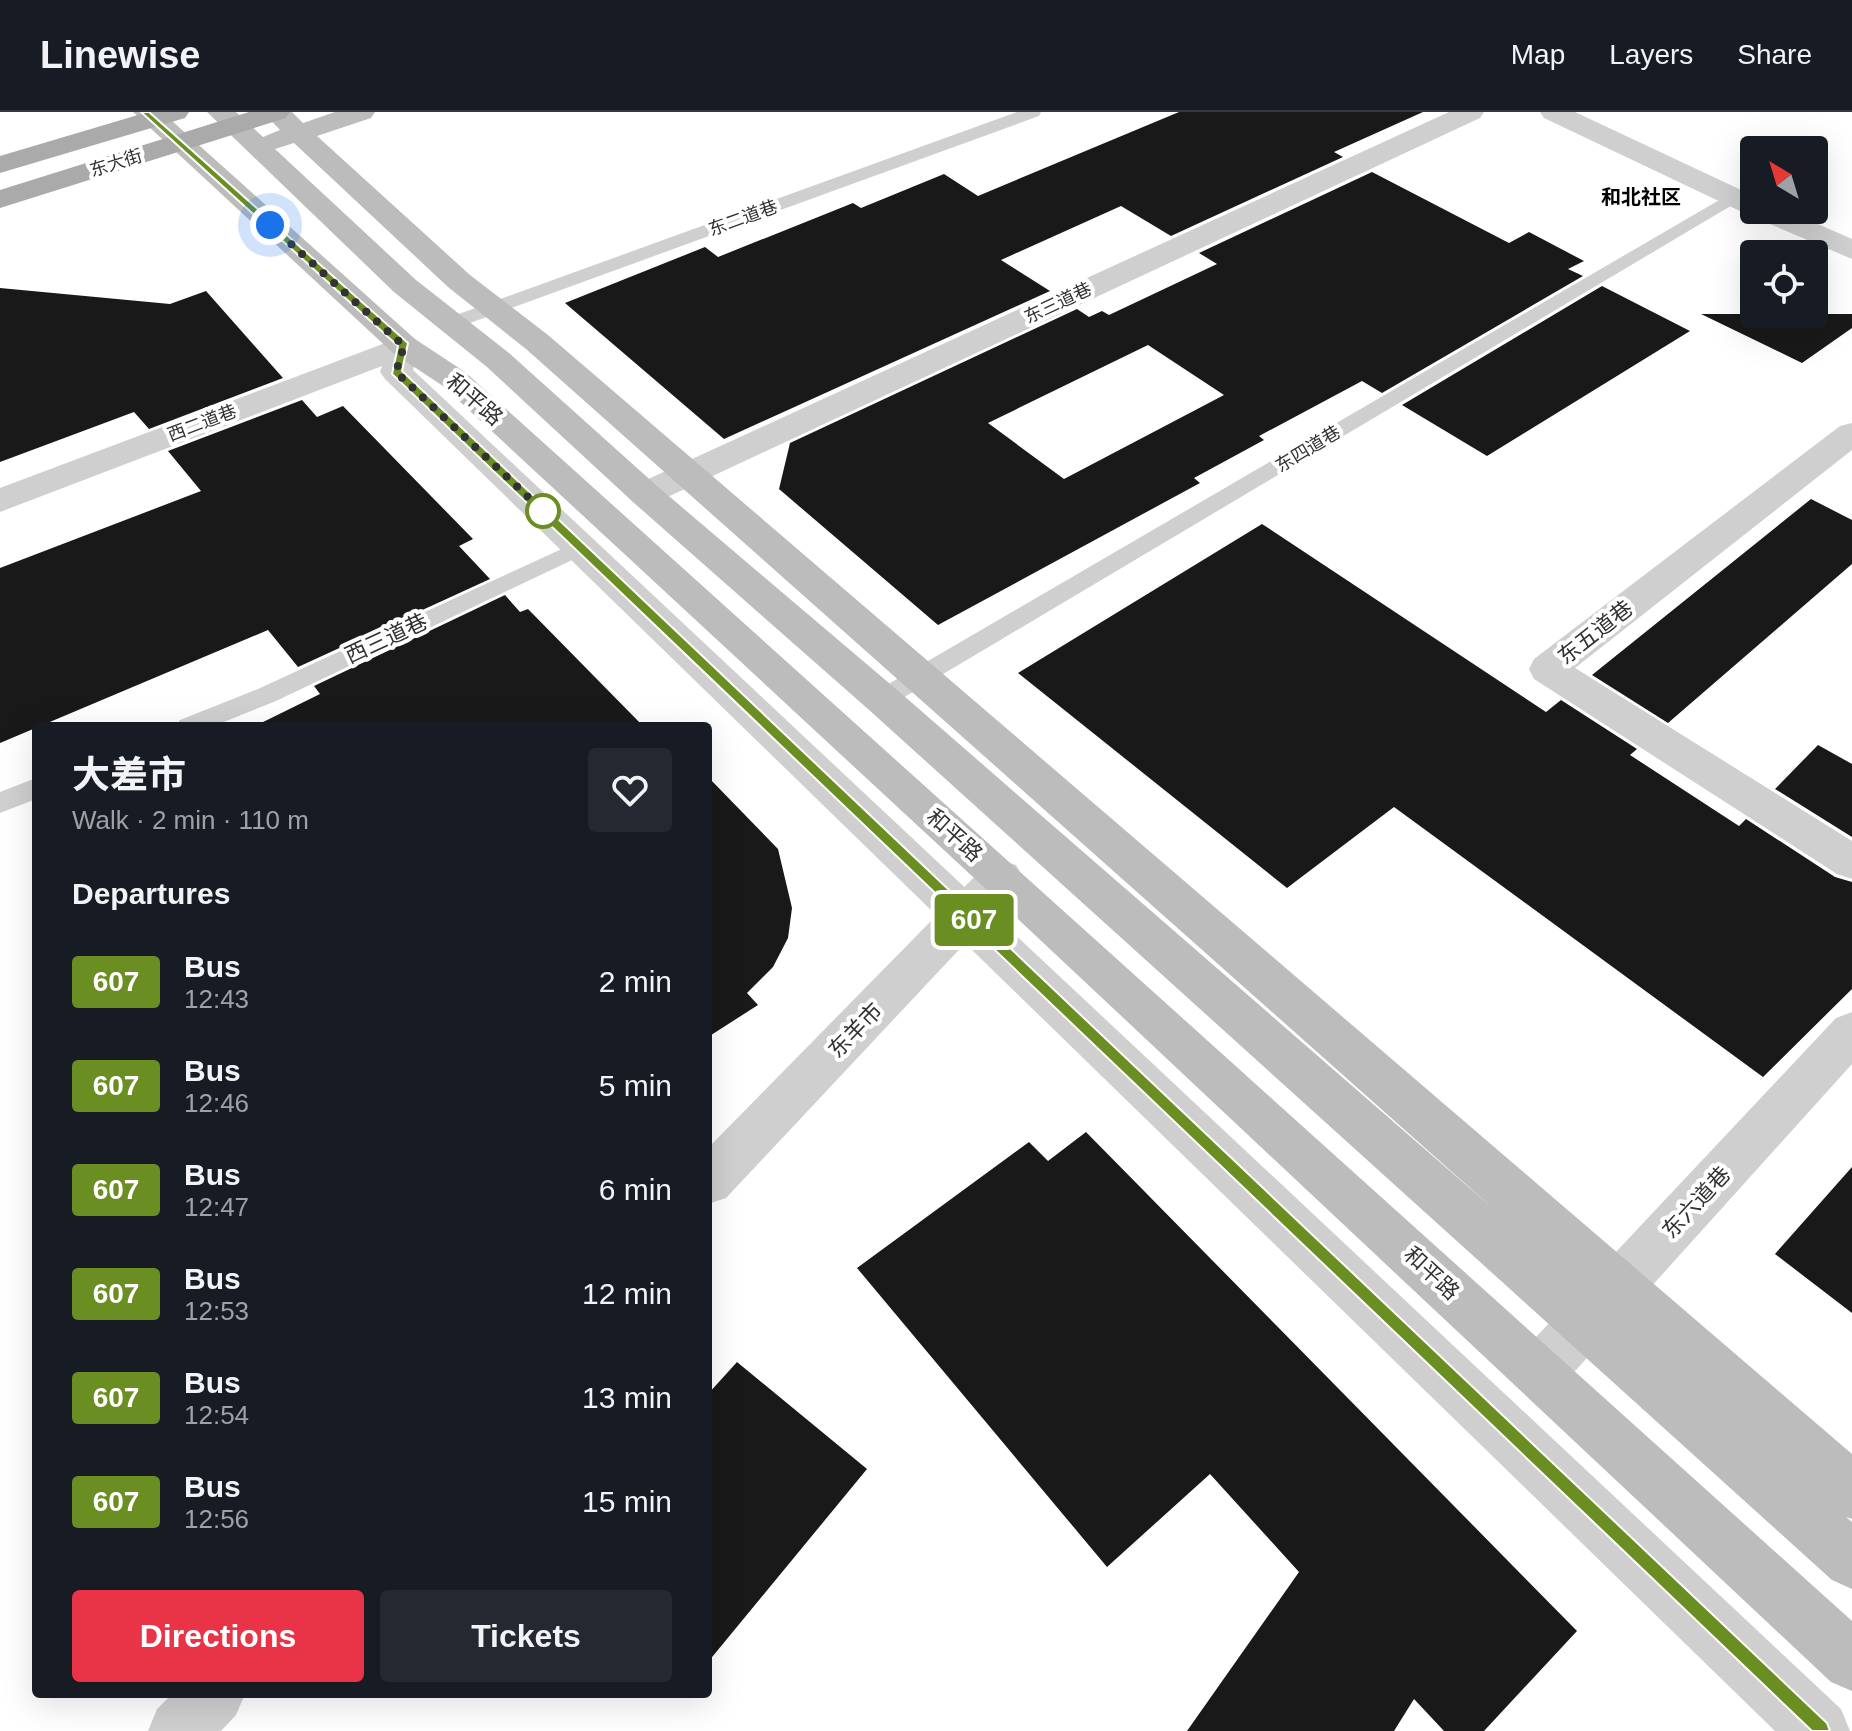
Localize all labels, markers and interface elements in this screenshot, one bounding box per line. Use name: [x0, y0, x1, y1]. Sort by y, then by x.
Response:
text: Linewise: [40, 34, 201, 76]
text: Map: [1511, 39, 1565, 70]
text: Layers: [1609, 39, 1693, 70]
text: Share: [1737, 39, 1812, 70]
north arrow: [1740, 136, 1828, 224]
map controls: [1740, 136, 1828, 328]
street label: 东大街: [87, 146, 145, 180]
district label: 和北社区: [1601, 186, 1681, 208]
street label: 东二道巷: [706, 196, 780, 240]
your location: [250, 205, 290, 245]
button: locate: [1740, 240, 1828, 328]
street label: 东三道巷: [1021, 279, 1095, 327]
street label: 和平路: [442, 368, 508, 430]
street label: 西二道巷: [165, 401, 239, 445]
street label: 东四道巷: [1272, 422, 1344, 476]
unlabelled marker: [526, 494, 560, 528]
street label: 东五道巷: [1553, 595, 1638, 669]
street label: 西三道巷: [341, 609, 431, 668]
button: heart: [588, 748, 672, 832]
text: 大差市: [72, 754, 186, 796]
street label: 和平路: [922, 804, 988, 867]
text: Walk · 2 min · 110 m: [72, 805, 309, 835]
text: Departures: [72, 877, 230, 910]
line badge: 607: [928, 894, 1020, 946]
text: 607: [951, 904, 997, 935]
text: Bus: [184, 950, 241, 983]
text: 2 min: [599, 965, 672, 998]
text: 607: [93, 966, 139, 997]
text: 12:43: [184, 984, 249, 1014]
street label: 东羊市: [823, 998, 887, 1063]
text: Bus: [184, 1054, 241, 1087]
text: 5 min: [599, 1069, 672, 1102]
text: 607: [93, 1070, 139, 1101]
text: 12:46: [184, 1088, 249, 1118]
text: Bus: [184, 1158, 241, 1191]
street label: 东六道巷: [1657, 1162, 1736, 1243]
text: 6 min: [599, 1173, 672, 1206]
text: 607: [93, 1174, 139, 1205]
text: 12:47: [184, 1192, 249, 1222]
street label: 和平路: [1399, 1242, 1464, 1305]
text: Bus: [184, 1262, 241, 1295]
text: 12 min: [582, 1277, 672, 1310]
text: 607: [93, 1278, 139, 1309]
text: 12:53: [184, 1296, 249, 1326]
text: Bus: [184, 1366, 241, 1399]
text: 13 min: [582, 1381, 672, 1414]
text: 607: [93, 1382, 139, 1413]
text: 12:54: [184, 1400, 249, 1430]
text: Bus: [184, 1470, 241, 1503]
text: 15 min: [582, 1485, 672, 1518]
text: 607: [93, 1486, 139, 1517]
text: 12:56: [184, 1504, 249, 1534]
button: Directions: [72, 1590, 364, 1682]
button: Tickets: [380, 1590, 672, 1682]

